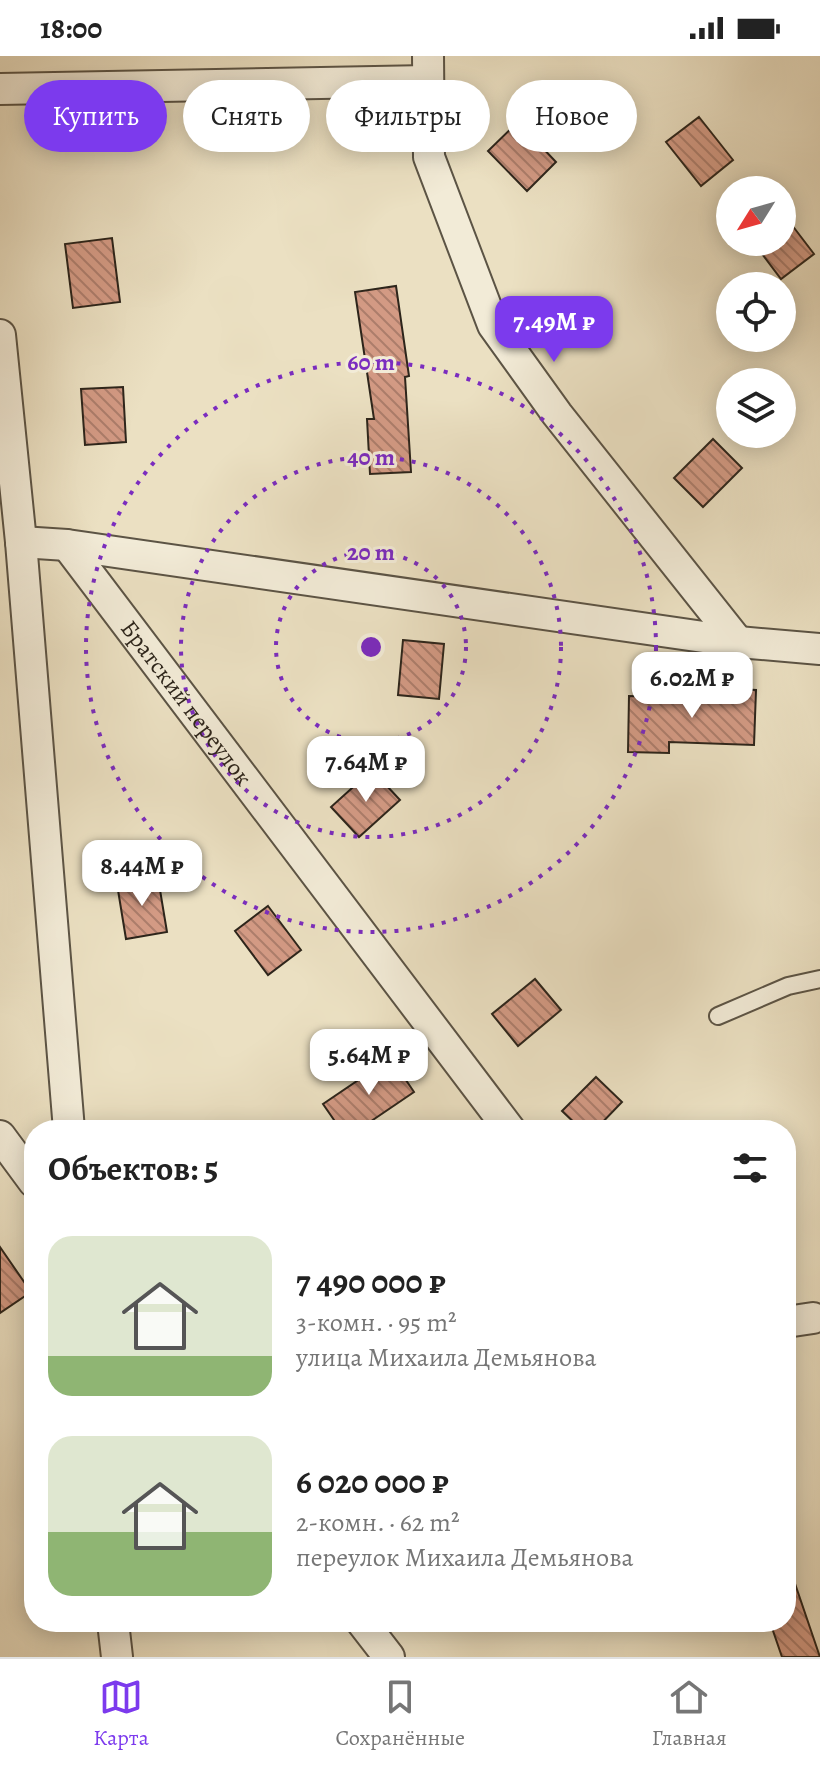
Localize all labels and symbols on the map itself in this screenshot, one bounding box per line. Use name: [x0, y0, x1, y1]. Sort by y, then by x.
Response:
north arrow: [716, 176, 796, 256]
pin: 7.49M ₽: [480, 296, 628, 364]
text: 60 m: [347, 346, 395, 378]
text: 40 m: [347, 441, 395, 473]
text: 20 m: [347, 536, 395, 568]
street label: Братский переулок: [113, 613, 260, 792]
centre of rings: [357, 633, 385, 661]
pin: 6.02M ₽: [618, 652, 766, 720]
pin: 7.64M ₽: [292, 736, 440, 804]
pin: 8.44M ₽: [68, 840, 216, 908]
pin: 5.64M ₽: [295, 1029, 443, 1097]

